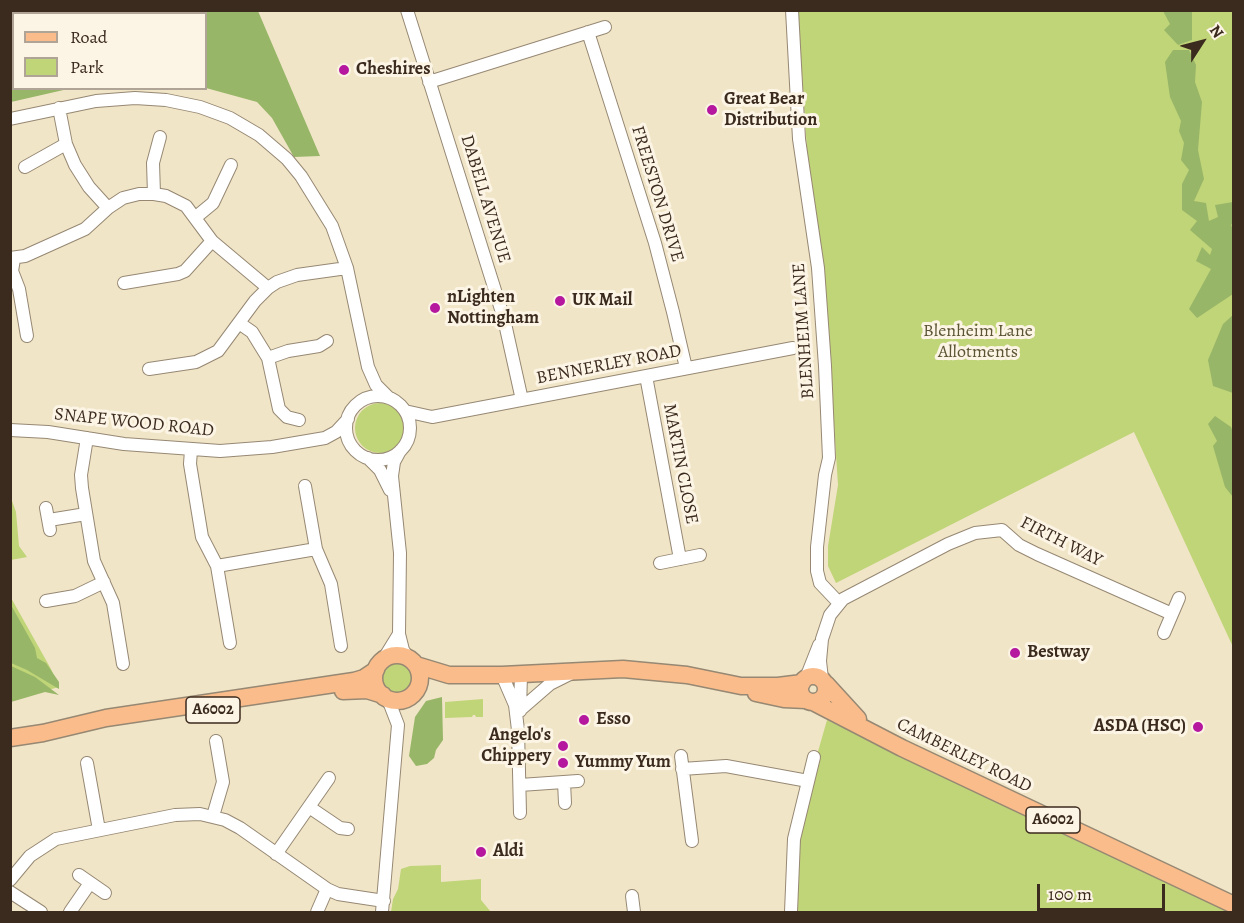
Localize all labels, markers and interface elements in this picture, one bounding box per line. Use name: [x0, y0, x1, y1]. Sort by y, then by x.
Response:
legend: [12, 12, 207, 90]
north arrow: [1172, 12, 1232, 72]
text: N: [1204, 20, 1229, 43]
text: Road: [70, 25, 107, 49]
text: Park: [70, 55, 104, 79]
place label: Cheshires: [356, 59, 431, 81]
marker: Cheshires: [337, 63, 351, 77]
place label: Great Bear Distribution: [724, 89, 817, 132]
marker: Great Bear Distribution: [705, 103, 719, 117]
street label: FREESTON DRIVE: [626, 123, 688, 265]
street label: DABELL AVENUE: [455, 132, 515, 266]
street label: BLENHEIM LANE: [788, 262, 820, 400]
place label: nLighten Nottingham: [447, 287, 539, 330]
place label: UK Mail: [572, 290, 632, 312]
marker: UK Mail: [553, 294, 567, 308]
marker: nLighten Nottingham: [428, 301, 442, 315]
park label: Blenheim Lane Allotments: [923, 321, 1033, 364]
street label: BENNERLEY ROAD: [535, 340, 683, 390]
street label: MARTIN CLOSE: [658, 402, 702, 526]
street label: SNAPE WOOD ROAD: [53, 404, 215, 442]
street label: FIRTH WAY: [1016, 512, 1106, 572]
place label: Bestway: [1027, 642, 1090, 664]
marker: Bestway: [1008, 646, 1022, 660]
road number: A6002: [186, 697, 240, 723]
place label: Esso: [596, 709, 631, 731]
marker: Esso: [577, 713, 591, 727]
street label: CAMBERLEY ROAD: [893, 714, 1035, 798]
place label: ASDA (HSC): [1094, 716, 1186, 738]
marker: ASDA (HSC): [1191, 720, 1205, 734]
place label: Angelo's Chippery: [481, 725, 551, 768]
marker: Angelo's Chippery: [556, 739, 570, 753]
place label: Yummy Yum: [575, 752, 671, 774]
marker: Yummy Yum: [556, 756, 570, 770]
road number: A6002: [1026, 807, 1080, 833]
place label: Aldi: [493, 841, 524, 863]
marker: Aldi: [474, 845, 488, 859]
scale bar: [1040, 872, 1168, 910]
text: 100 m: [1048, 882, 1092, 906]

